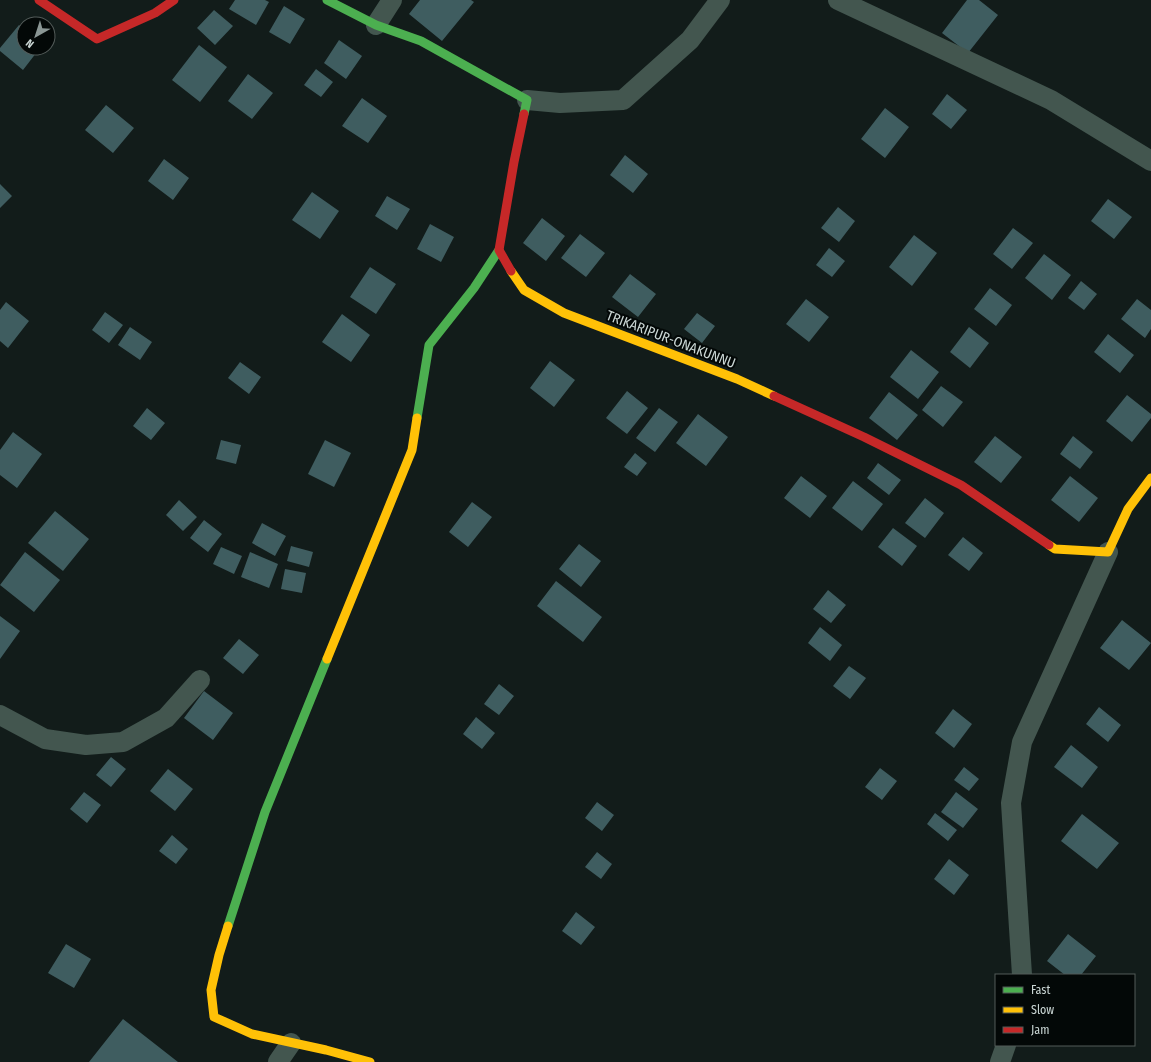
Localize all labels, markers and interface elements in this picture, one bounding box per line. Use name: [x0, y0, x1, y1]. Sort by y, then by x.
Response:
north arrow: [16, 16, 56, 56]
text: N: [23, 36, 37, 51]
street label: TRIKARIPUR-ONAKUNNU: [604, 307, 738, 372]
legend: [995, 974, 1135, 1046]
text: Fast: [1031, 983, 1050, 997]
text: Slow: [1031, 1003, 1054, 1017]
text: Jam: [1031, 1023, 1049, 1037]

